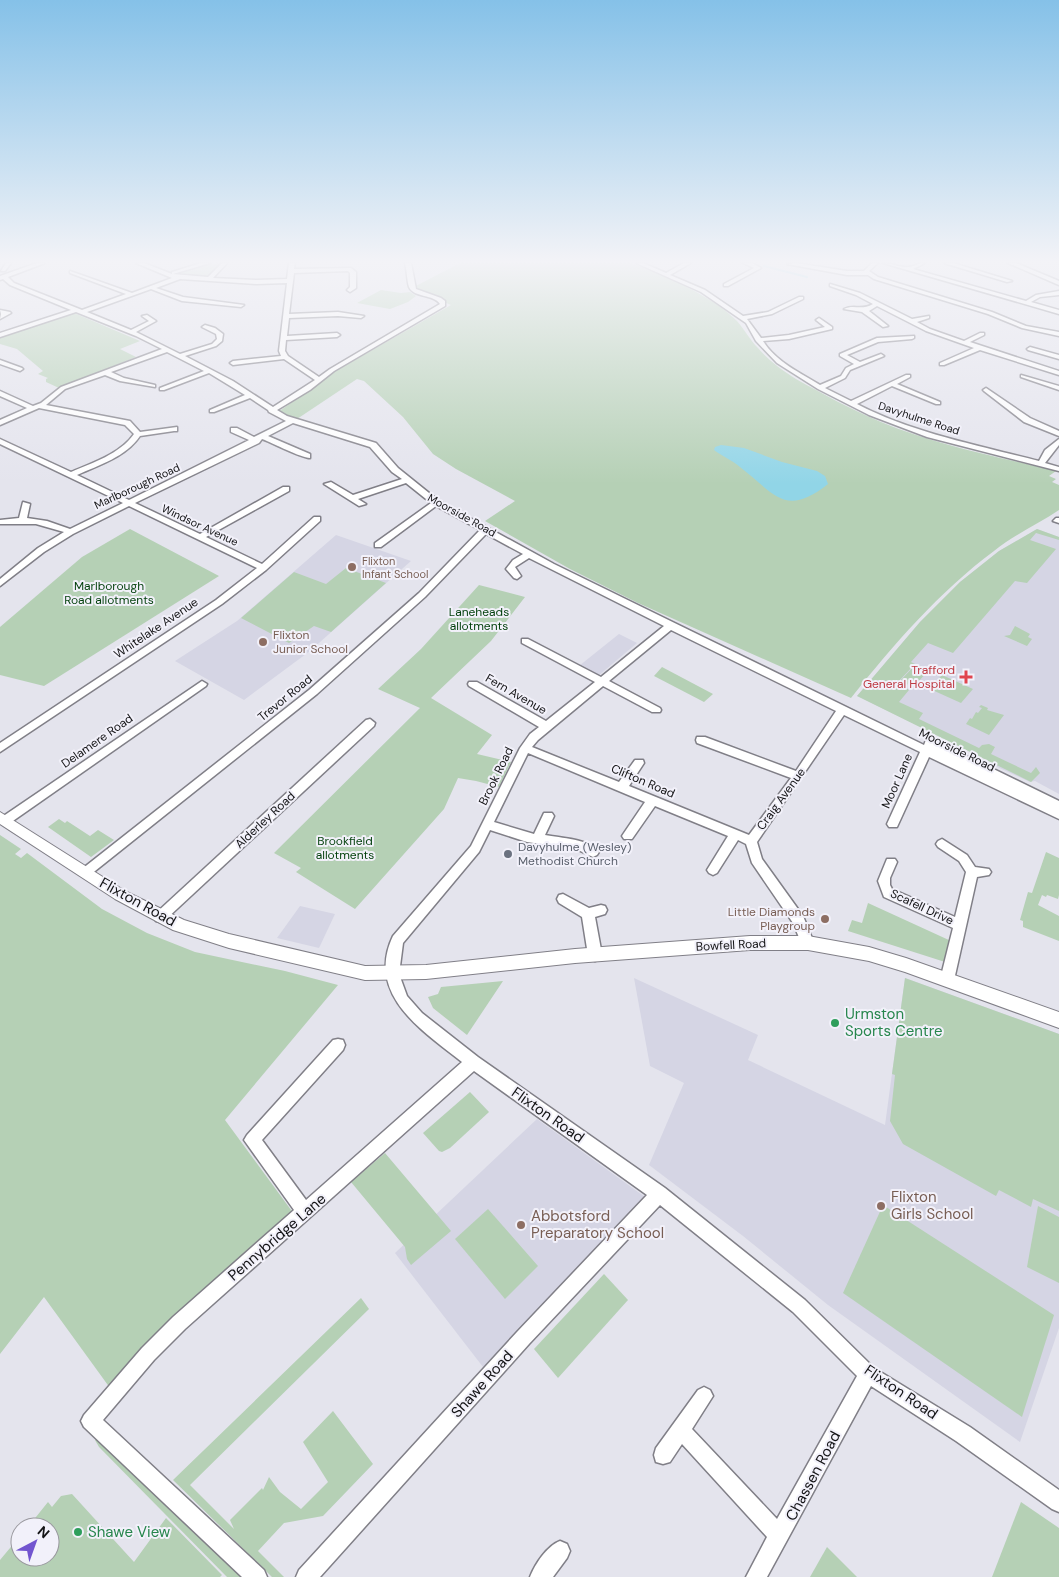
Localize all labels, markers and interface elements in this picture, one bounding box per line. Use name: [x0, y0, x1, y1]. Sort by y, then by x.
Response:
street label: Davyhulme Road: [876, 398, 962, 438]
street label: Marlborough Road: [92, 460, 182, 512]
street label: Moorside Road: [425, 490, 499, 540]
street label: Windsor Avenue: [159, 501, 241, 549]
place label: Flixton Infant School: [362, 554, 428, 581]
marker: Flixton Infant School: [346, 561, 358, 573]
park label: Marlborough Road allotments: [64, 578, 154, 608]
street label: Whitelake Avenue: [111, 594, 201, 662]
park label: Laneheads allotments: [449, 604, 509, 634]
place label: Flixton Junior School: [273, 627, 348, 657]
marker: Flixton Junior School: [257, 636, 269, 648]
place label: Trafford General Hospital: [863, 662, 955, 692]
street label: Fern Avenue: [482, 670, 550, 718]
marker: Trafford General Hospital: [959, 670, 973, 684]
street label: Trevor Road: [254, 671, 316, 725]
street label: Delamere Road: [58, 710, 136, 772]
street label: Moorside Road: [916, 725, 998, 775]
street label: Brook Road: [475, 744, 517, 808]
street label: Moor Lane: [878, 751, 916, 811]
street label: Clifton Road: [609, 760, 677, 802]
street label: Craig Avenue: [753, 765, 809, 833]
street label: Alderley Road: [232, 788, 298, 852]
park label: Brookfield allotments: [316, 833, 374, 863]
place label: Davyhulme (Wesley) Methodist Church: [518, 839, 631, 869]
marker: Davyhulme (Wesley) Methodist Church: [502, 848, 514, 860]
street label: Flixton Road: [96, 873, 180, 931]
street label: Scafell Drive: [888, 885, 956, 929]
place label: Little Diamonds Playgroup: [728, 904, 815, 934]
marker: Little Diamonds Playgroup: [819, 913, 831, 925]
street label: Bowfell Road: [695, 935, 767, 955]
place label: Urmston Sports Centre: [845, 1004, 943, 1041]
marker: Urmston Sports Centre: [829, 1017, 841, 1029]
street label: Flixton Road: [508, 1083, 588, 1147]
place label: Flixton Girls School: [891, 1187, 973, 1224]
street label: Pennybridge Lane: [224, 1189, 330, 1285]
marker: Flixton Girls School: [875, 1200, 887, 1212]
place label: Abbotsford Preparatory School: [531, 1206, 664, 1243]
marker: Abbotsford Preparatory School: [515, 1219, 527, 1231]
street label: Shawe Road: [446, 1346, 518, 1422]
street label: Flixton Road: [860, 1360, 942, 1424]
street label: Chassen Road: [781, 1428, 845, 1524]
north arrow: [10, 1517, 60, 1567]
text: N: [34, 1522, 53, 1542]
place label: Shawe View: [88, 1522, 171, 1542]
marker: Shawe View: [72, 1526, 84, 1538]

